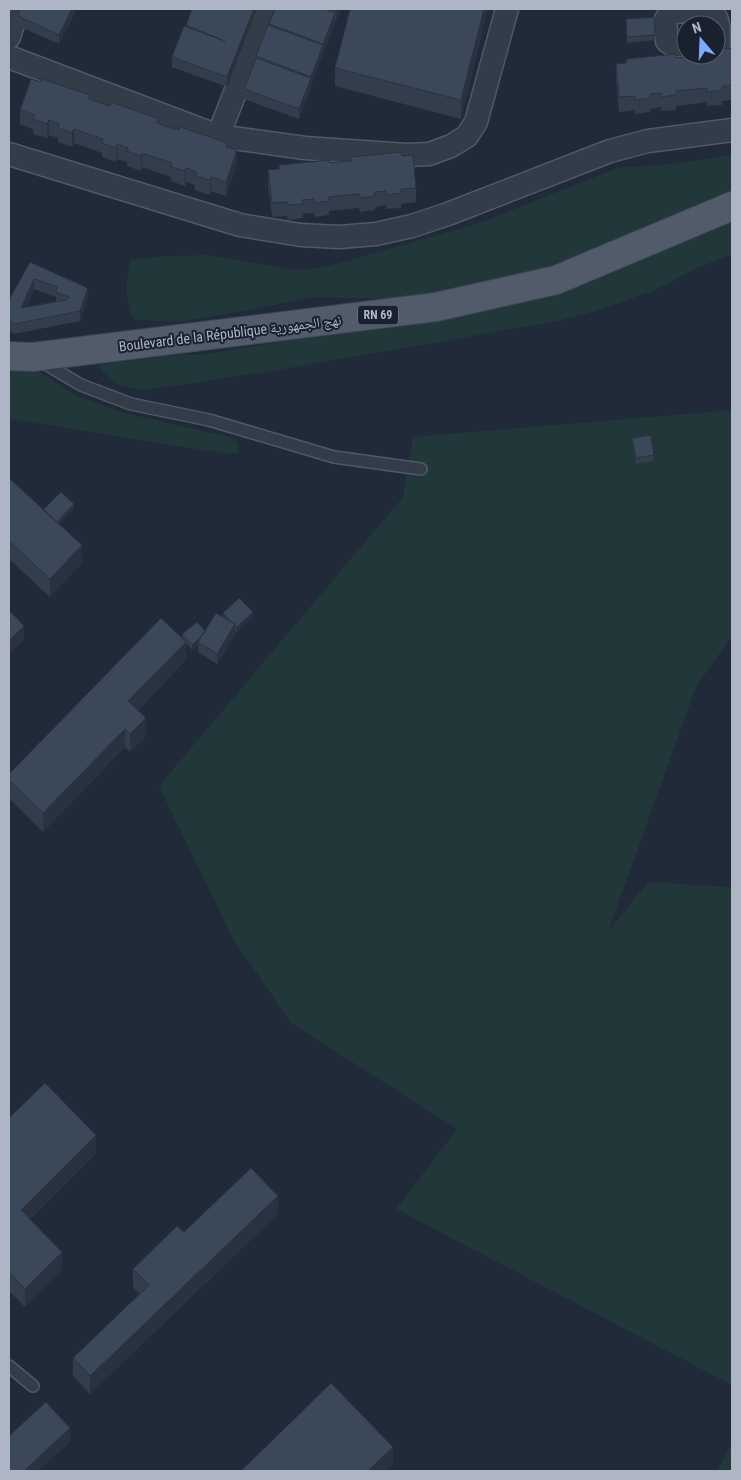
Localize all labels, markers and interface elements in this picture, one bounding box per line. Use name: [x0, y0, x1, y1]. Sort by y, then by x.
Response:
north arrow: [676, 15, 726, 65]
text: N: [690, 19, 703, 37]
road number: RN 69: [358, 306, 398, 324]
street label: Boulevard de la République نهج الجمهورية: [118, 311, 343, 357]

